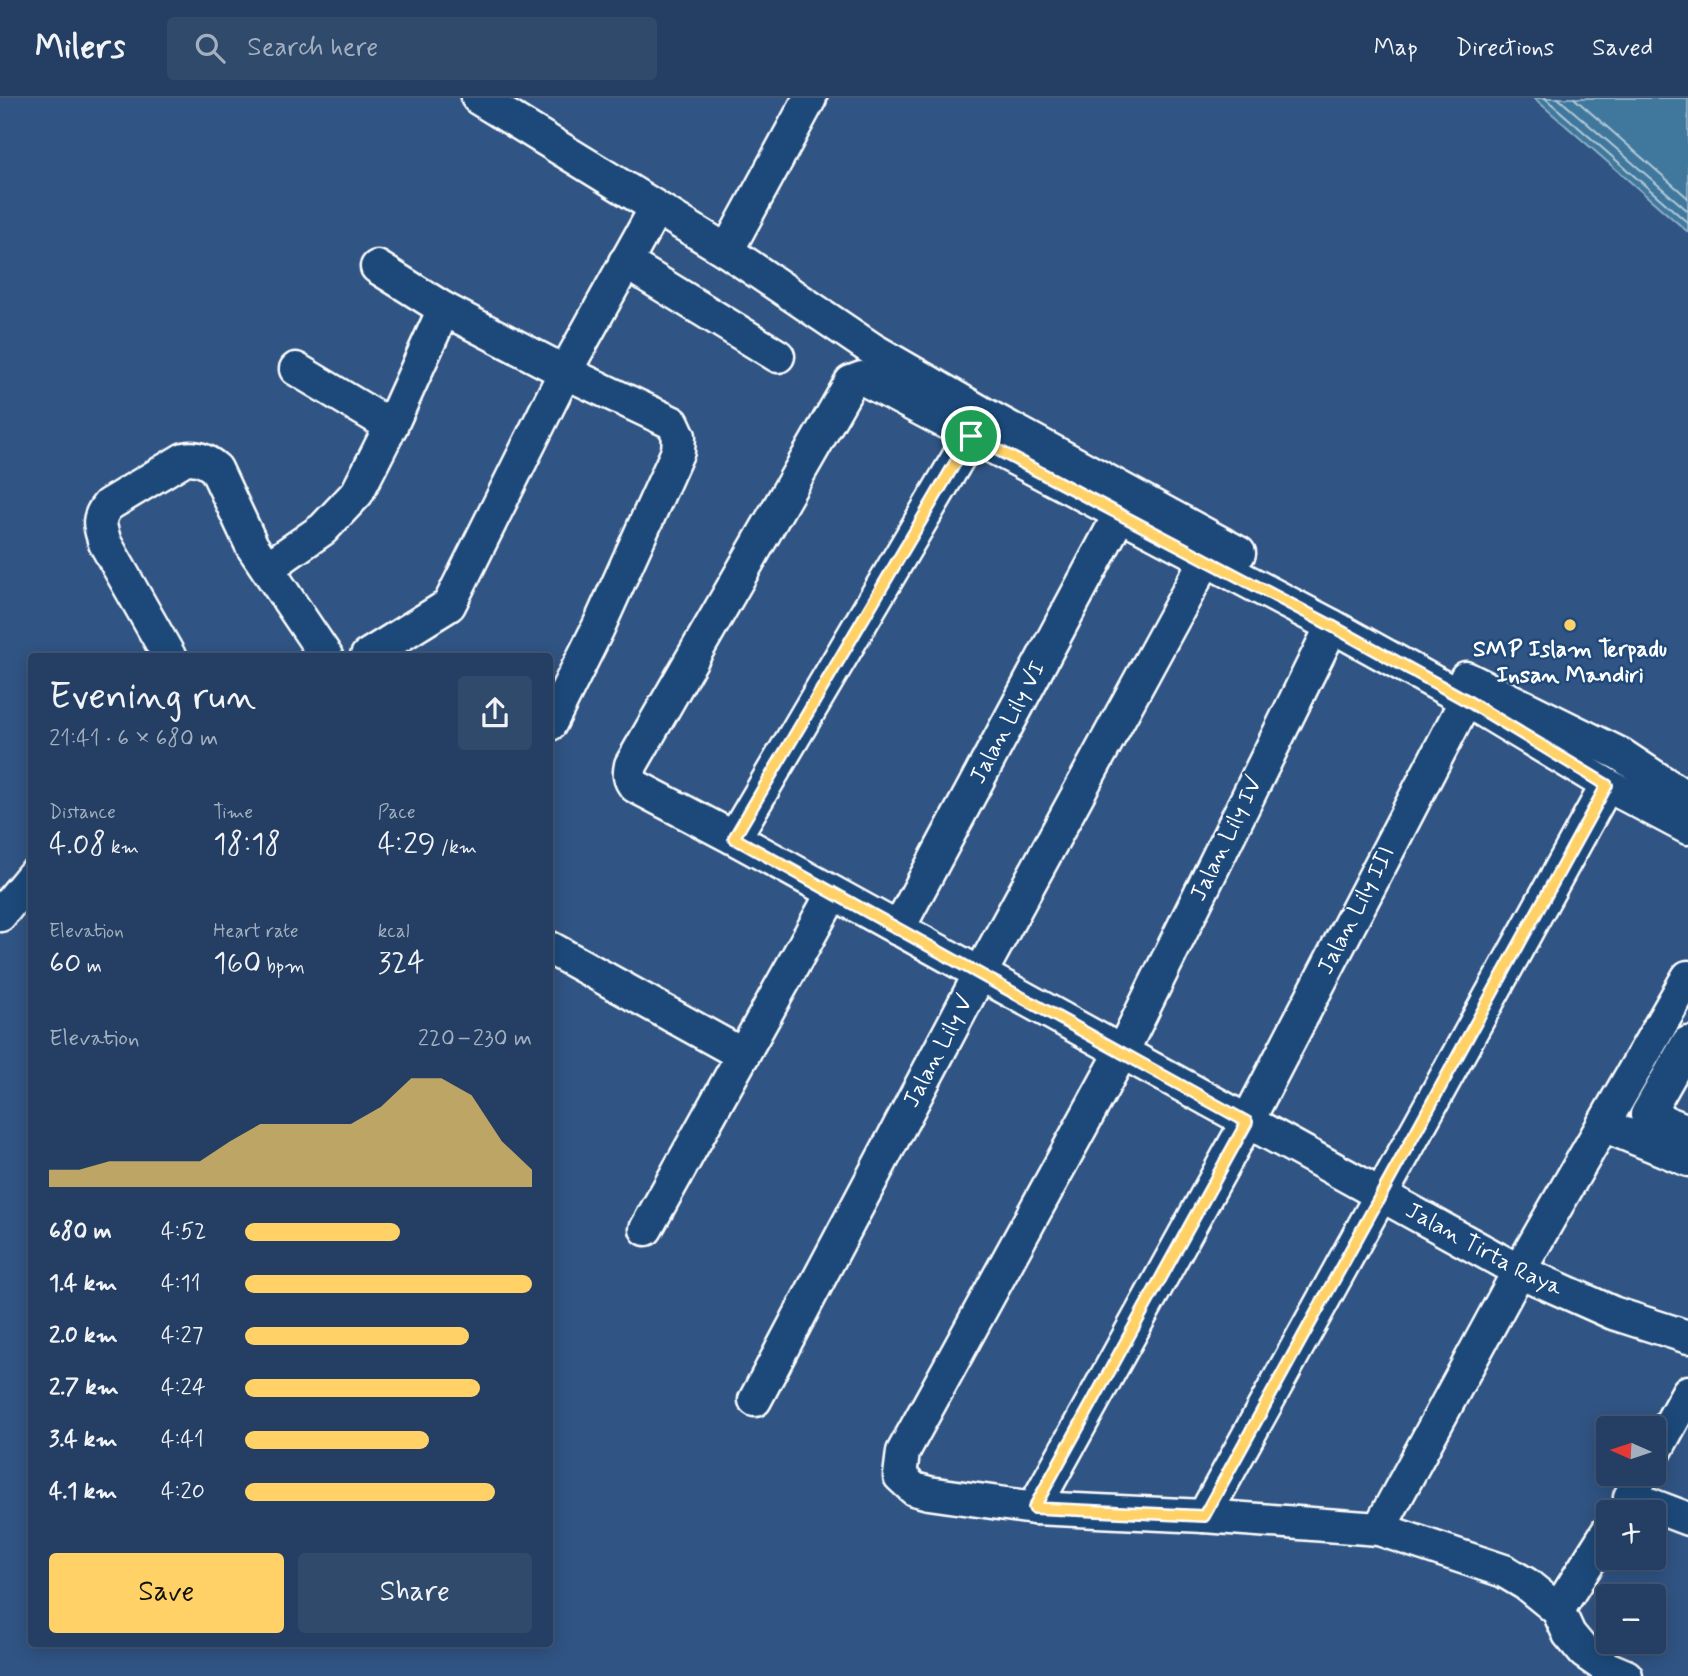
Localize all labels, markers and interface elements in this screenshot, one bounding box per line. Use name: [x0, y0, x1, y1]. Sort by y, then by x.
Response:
search box: [167, 17, 657, 80]
text: Milers: [35, 26, 125, 70]
icon: search: [191, 29, 229, 67]
text: Search here: [247, 31, 378, 65]
text: Map: [1374, 33, 1418, 64]
text: Directions: [1456, 33, 1554, 64]
text: Saved: [1592, 33, 1653, 64]
pin: [941, 406, 1001, 466]
icon: arrive: [952, 417, 990, 455]
marker: SMP Islam Terpadu Insan Mandiri: [1562, 617, 1578, 633]
place label: SMP Islam Terpadu Insan Mandiri: [1473, 635, 1667, 691]
street label: Jalan Lily VI: [963, 656, 1053, 789]
text: Evening run: [49, 673, 256, 722]
button: share: [458, 676, 532, 750]
text: 21:41 · 6 × 680 m: [49, 724, 218, 754]
street label: Jalan Lily IV: [1184, 772, 1270, 906]
text: Distance: [49, 800, 116, 825]
text: Time: [213, 800, 253, 825]
text: Pace: [378, 800, 415, 825]
text: 4.08: [49, 825, 106, 864]
text: 18:18: [213, 825, 281, 864]
text: 4:29: [378, 825, 436, 864]
text: km: [106, 835, 139, 860]
text: /km: [436, 835, 477, 860]
street label: Jalan Lily III: [1311, 841, 1402, 980]
text: Elevation: [49, 919, 124, 944]
text: Heart rate: [213, 919, 299, 944]
text: kcal: [378, 919, 410, 944]
text: 60: [49, 944, 82, 983]
text: 160: [213, 944, 261, 983]
text: 324: [378, 944, 425, 983]
text: m: [82, 954, 102, 979]
text: bpm: [261, 954, 305, 979]
street label: Jalan Lily V: [897, 990, 981, 1113]
text: Elevation: [49, 1024, 140, 1054]
text: 220–230 m: [418, 1024, 532, 1054]
street label: Jalan Tirta Raya: [1400, 1196, 1567, 1303]
text: 680 m: [49, 1217, 112, 1247]
text: 4:52: [161, 1217, 206, 1247]
text: 1.4 km: [49, 1269, 117, 1299]
text: 4:11: [161, 1269, 201, 1299]
text: 2.0 km: [49, 1321, 118, 1351]
text: 4:27: [161, 1321, 203, 1351]
text: 2.7 km: [49, 1373, 119, 1403]
text: 4:24: [161, 1373, 206, 1403]
north arrow: [1596, 1416, 1666, 1486]
map controls: [1596, 1416, 1666, 1654]
text: 3.4 km: [49, 1425, 117, 1455]
text: 4:41: [161, 1425, 204, 1455]
text: 4.1 km: [49, 1477, 117, 1507]
text: 4:20: [161, 1477, 205, 1507]
button: +: [1596, 1500, 1666, 1570]
button: Save: [49, 1553, 284, 1633]
button: Share: [298, 1553, 532, 1633]
button: −: [1596, 1584, 1666, 1654]

